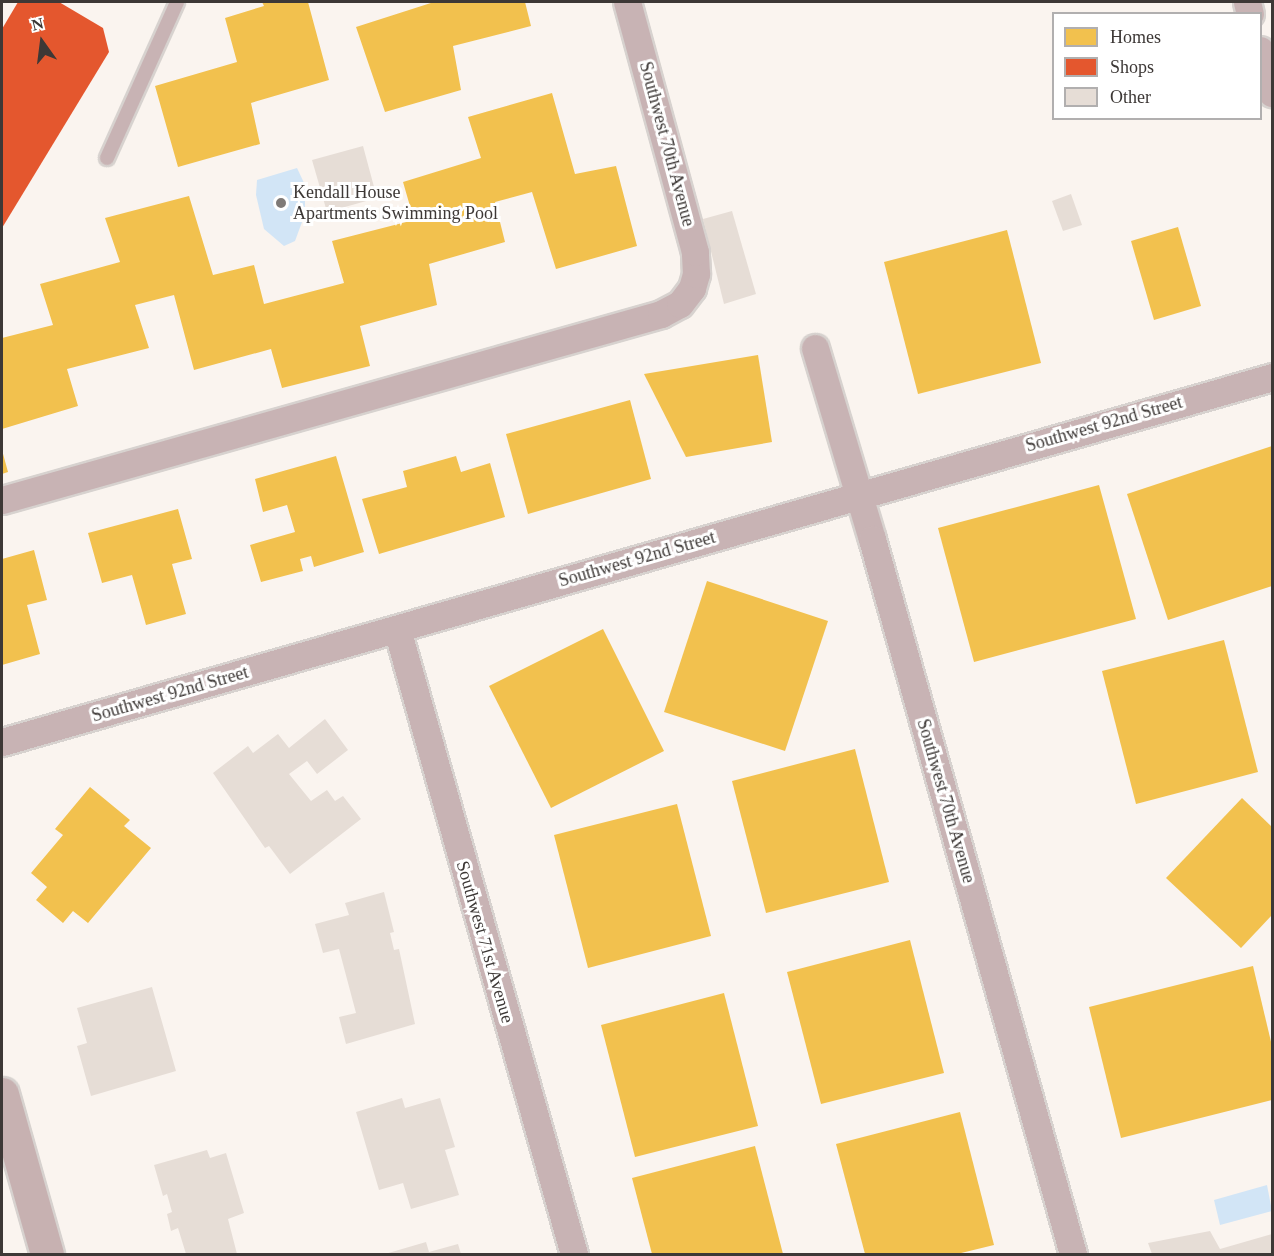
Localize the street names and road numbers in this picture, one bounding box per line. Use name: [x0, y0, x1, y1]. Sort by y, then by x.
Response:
street label: Southwest 70th Avenue: [634, 59, 700, 229]
street label: Southwest 92nd Street: [1023, 391, 1185, 457]
street label: Southwest 92nd Street: [556, 526, 718, 592]
street label: Southwest 92nd Street: [89, 661, 251, 727]
street label: Southwest 70th Avenue: [912, 716, 980, 886]
street label: Southwest 71st Avenue: [451, 858, 519, 1026]

